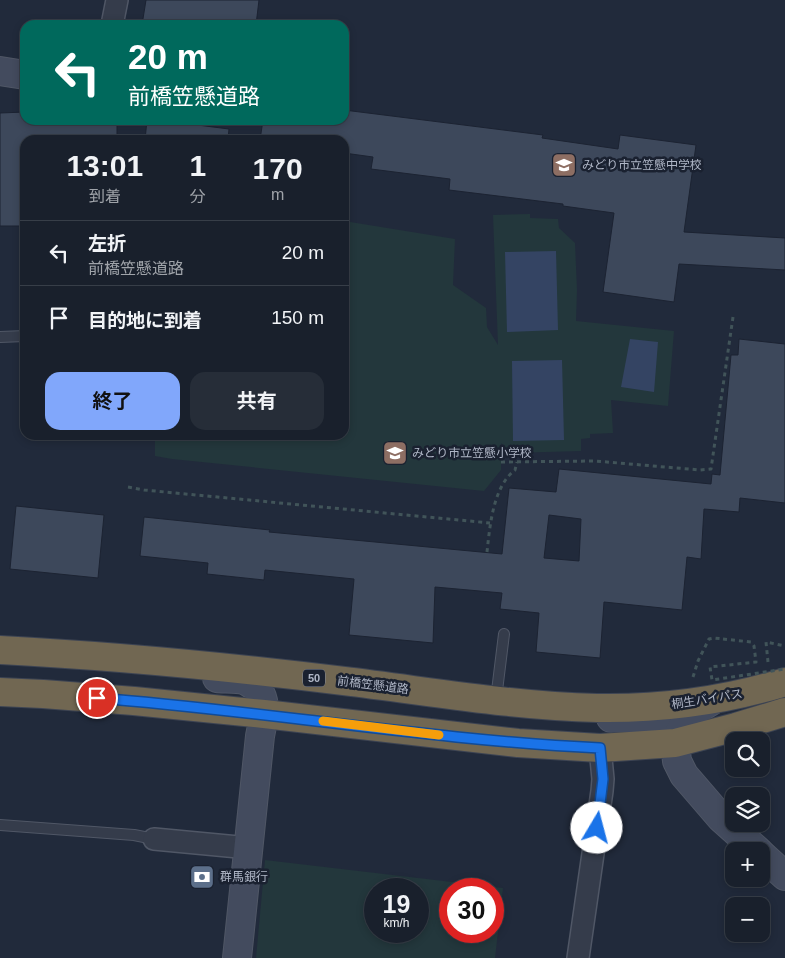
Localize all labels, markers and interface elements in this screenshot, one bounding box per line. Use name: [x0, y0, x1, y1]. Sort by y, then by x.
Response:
text: 20 m: [128, 37, 208, 76]
icon: left: [45, 40, 110, 105]
text: 前橋笠懸道路: [128, 84, 260, 109]
text: 13:01: [66, 149, 143, 182]
text: 1: [189, 149, 206, 182]
text: 170: [253, 152, 303, 185]
school or university icon: みどり市立笠懸中学校: [551, 152, 577, 178]
place label: みどり市立笠懸中学校: [582, 158, 702, 172]
text: m: [271, 186, 284, 203]
text: 到着: [89, 188, 121, 205]
text: 分: [190, 188, 206, 205]
text: 左折: [88, 233, 126, 254]
icon: left: [45, 239, 73, 267]
text: 20 m: [282, 242, 324, 263]
text: 前橋笠懸道路: [88, 260, 184, 277]
icon: arrive: [45, 304, 73, 332]
text: 150 m: [271, 307, 324, 328]
text: 目的地に到着: [88, 310, 202, 331]
button: 終了: [45, 372, 180, 430]
button: 共有: [190, 372, 324, 430]
school or university icon: みどり市立笠懸小学校: [382, 440, 408, 466]
place label: みどり市立笠懸小学校: [412, 446, 532, 460]
road number: 50: [303, 670, 325, 686]
street label: 前橋笠懸道路: [336, 674, 410, 696]
pin: [76, 677, 118, 719]
icon: arrive: [83, 684, 111, 712]
street label: 桐生バイパス: [670, 686, 744, 712]
map controls: [725, 732, 770, 942]
button: search: [725, 732, 770, 777]
button: layers: [725, 787, 770, 832]
position arrow: [570, 801, 622, 853]
button: +: [725, 842, 770, 887]
bank icon: 群馬銀行: [189, 864, 215, 890]
place label: 群馬銀行: [220, 870, 268, 884]
speed limit sign: 30: [439, 878, 504, 943]
text: 19: [383, 890, 410, 918]
button: −: [725, 897, 770, 942]
text: km/h: [383, 916, 410, 930]

